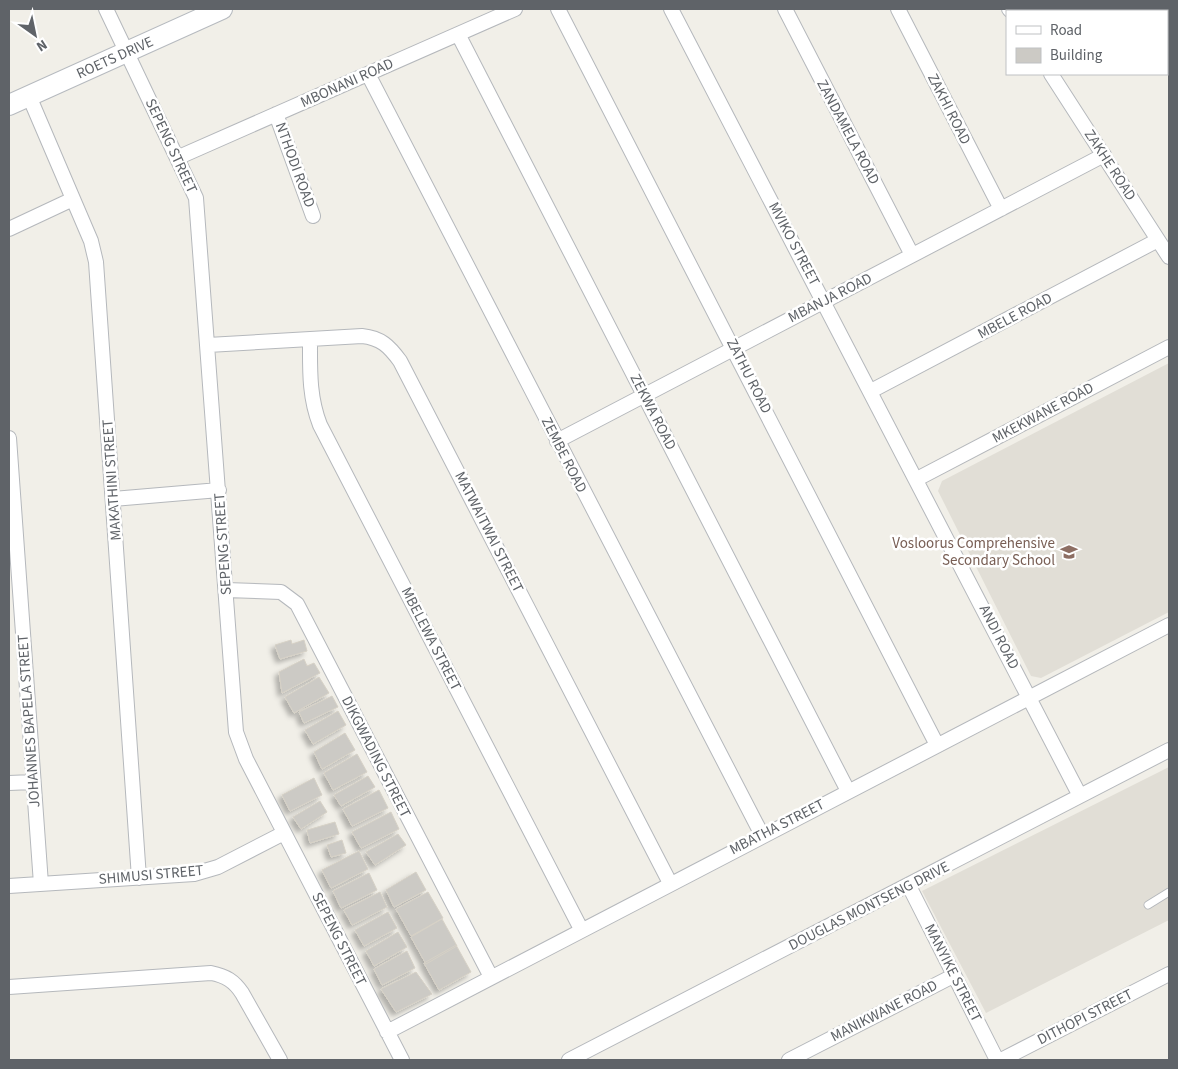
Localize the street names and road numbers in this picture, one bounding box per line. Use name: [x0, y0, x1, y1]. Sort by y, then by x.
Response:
street label: ROETS DRIVE: [73, 31, 157, 84]
street label: MBONANI ROAD: [297, 53, 397, 113]
street label: ZAKHI ROAD: [922, 70, 976, 148]
street label: ZANDAMELA ROAD: [811, 76, 885, 188]
street label: SEPENG STREET: [140, 95, 202, 197]
street label: NTHODI ROAD: [270, 119, 320, 211]
street label: ZAKHE ROAD: [1079, 125, 1141, 205]
street label: MVIKO STREET: [763, 198, 825, 290]
street label: MBANJA ROAD: [784, 268, 876, 328]
street label: MBELE ROAD: [974, 288, 1056, 344]
street label: ZATHU ROAD: [721, 335, 777, 417]
street label: ZEKWA ROAD: [625, 370, 681, 454]
street label: MKEKWANE ROAD: [988, 377, 1098, 449]
street label: ZEMBE ROAD: [536, 414, 592, 496]
street label: MAKATHINI STREET: [97, 419, 127, 541]
street label: MATWAITWAI STREET: [449, 468, 529, 596]
street label: SEPENG STREET: [209, 492, 237, 596]
street label: MBELEWA STREET: [396, 583, 466, 695]
street label: ANDI ROAD: [974, 601, 1024, 673]
street label: JOHANNES BAPELA STREET: [12, 634, 46, 808]
street label: DIKGWADING STREET: [336, 693, 416, 821]
street label: MBATHA STREET: [726, 794, 828, 860]
street label: DOUGLAS MONTSENG DRIVE: [785, 856, 953, 956]
street label: SHIMUSI STREET: [98, 860, 204, 890]
street label: SEPENG STREET: [306, 889, 372, 989]
street label: MANYIKE STREET: [919, 920, 987, 1026]
street label: MANIKWANE ROAD: [827, 975, 941, 1047]
street label: DITHOPI STREET: [1034, 984, 1136, 1050]

